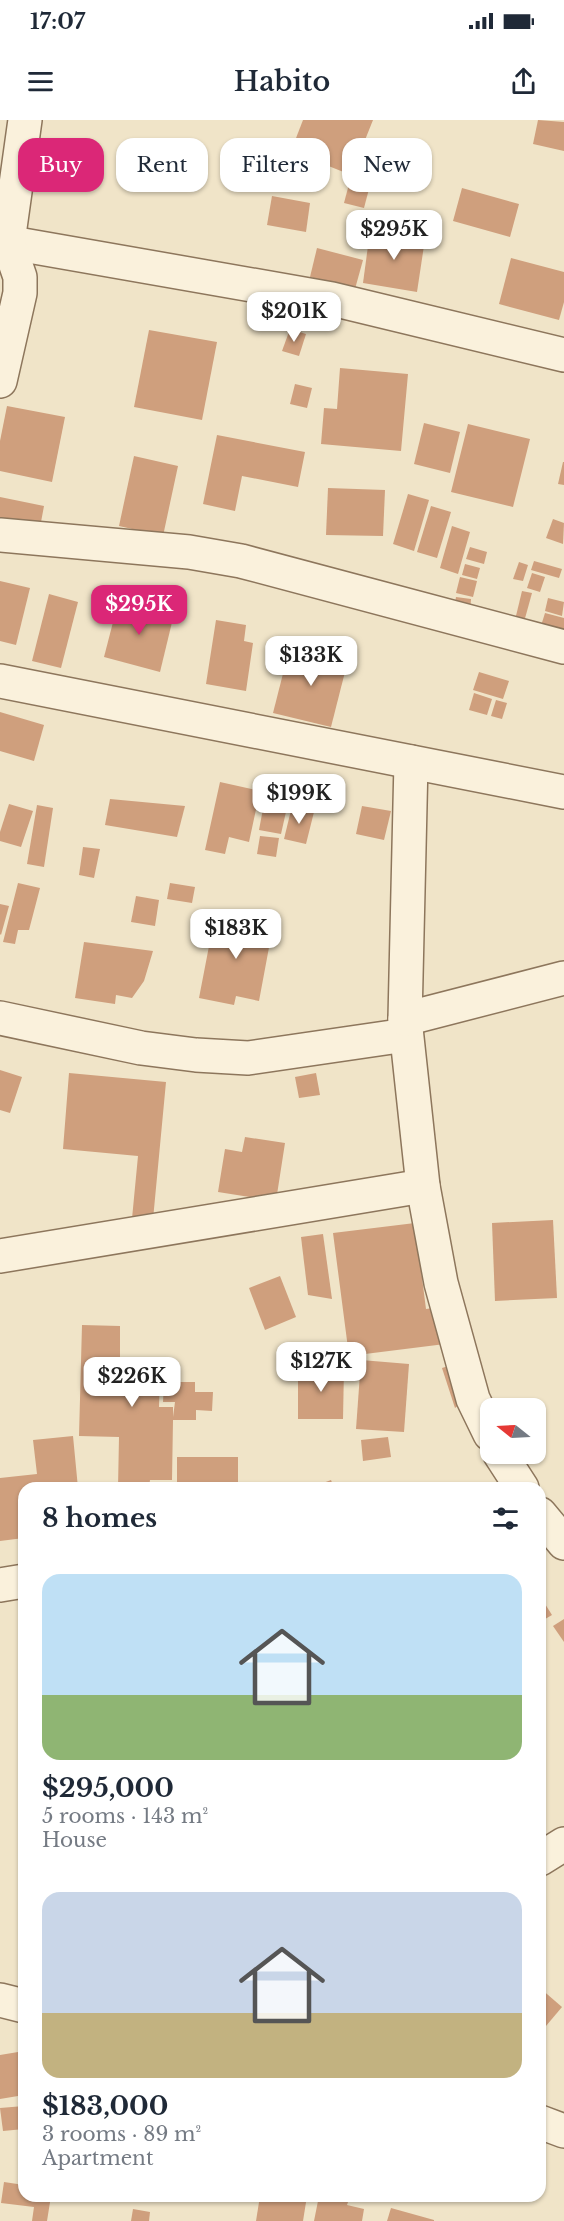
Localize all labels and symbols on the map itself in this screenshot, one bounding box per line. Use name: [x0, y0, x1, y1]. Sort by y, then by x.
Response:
pin: $295K: [352, 210, 436, 261]
pin: $201K: [252, 292, 336, 343]
pin: $295K: [97, 585, 181, 636]
pin: $133K: [269, 636, 353, 687]
pin: $199K: [257, 774, 341, 825]
pin: $183K: [194, 909, 278, 960]
pin: $127K: [279, 1342, 363, 1393]
pin: $226K: [90, 1357, 174, 1408]
north arrow: [480, 1398, 546, 1464]

